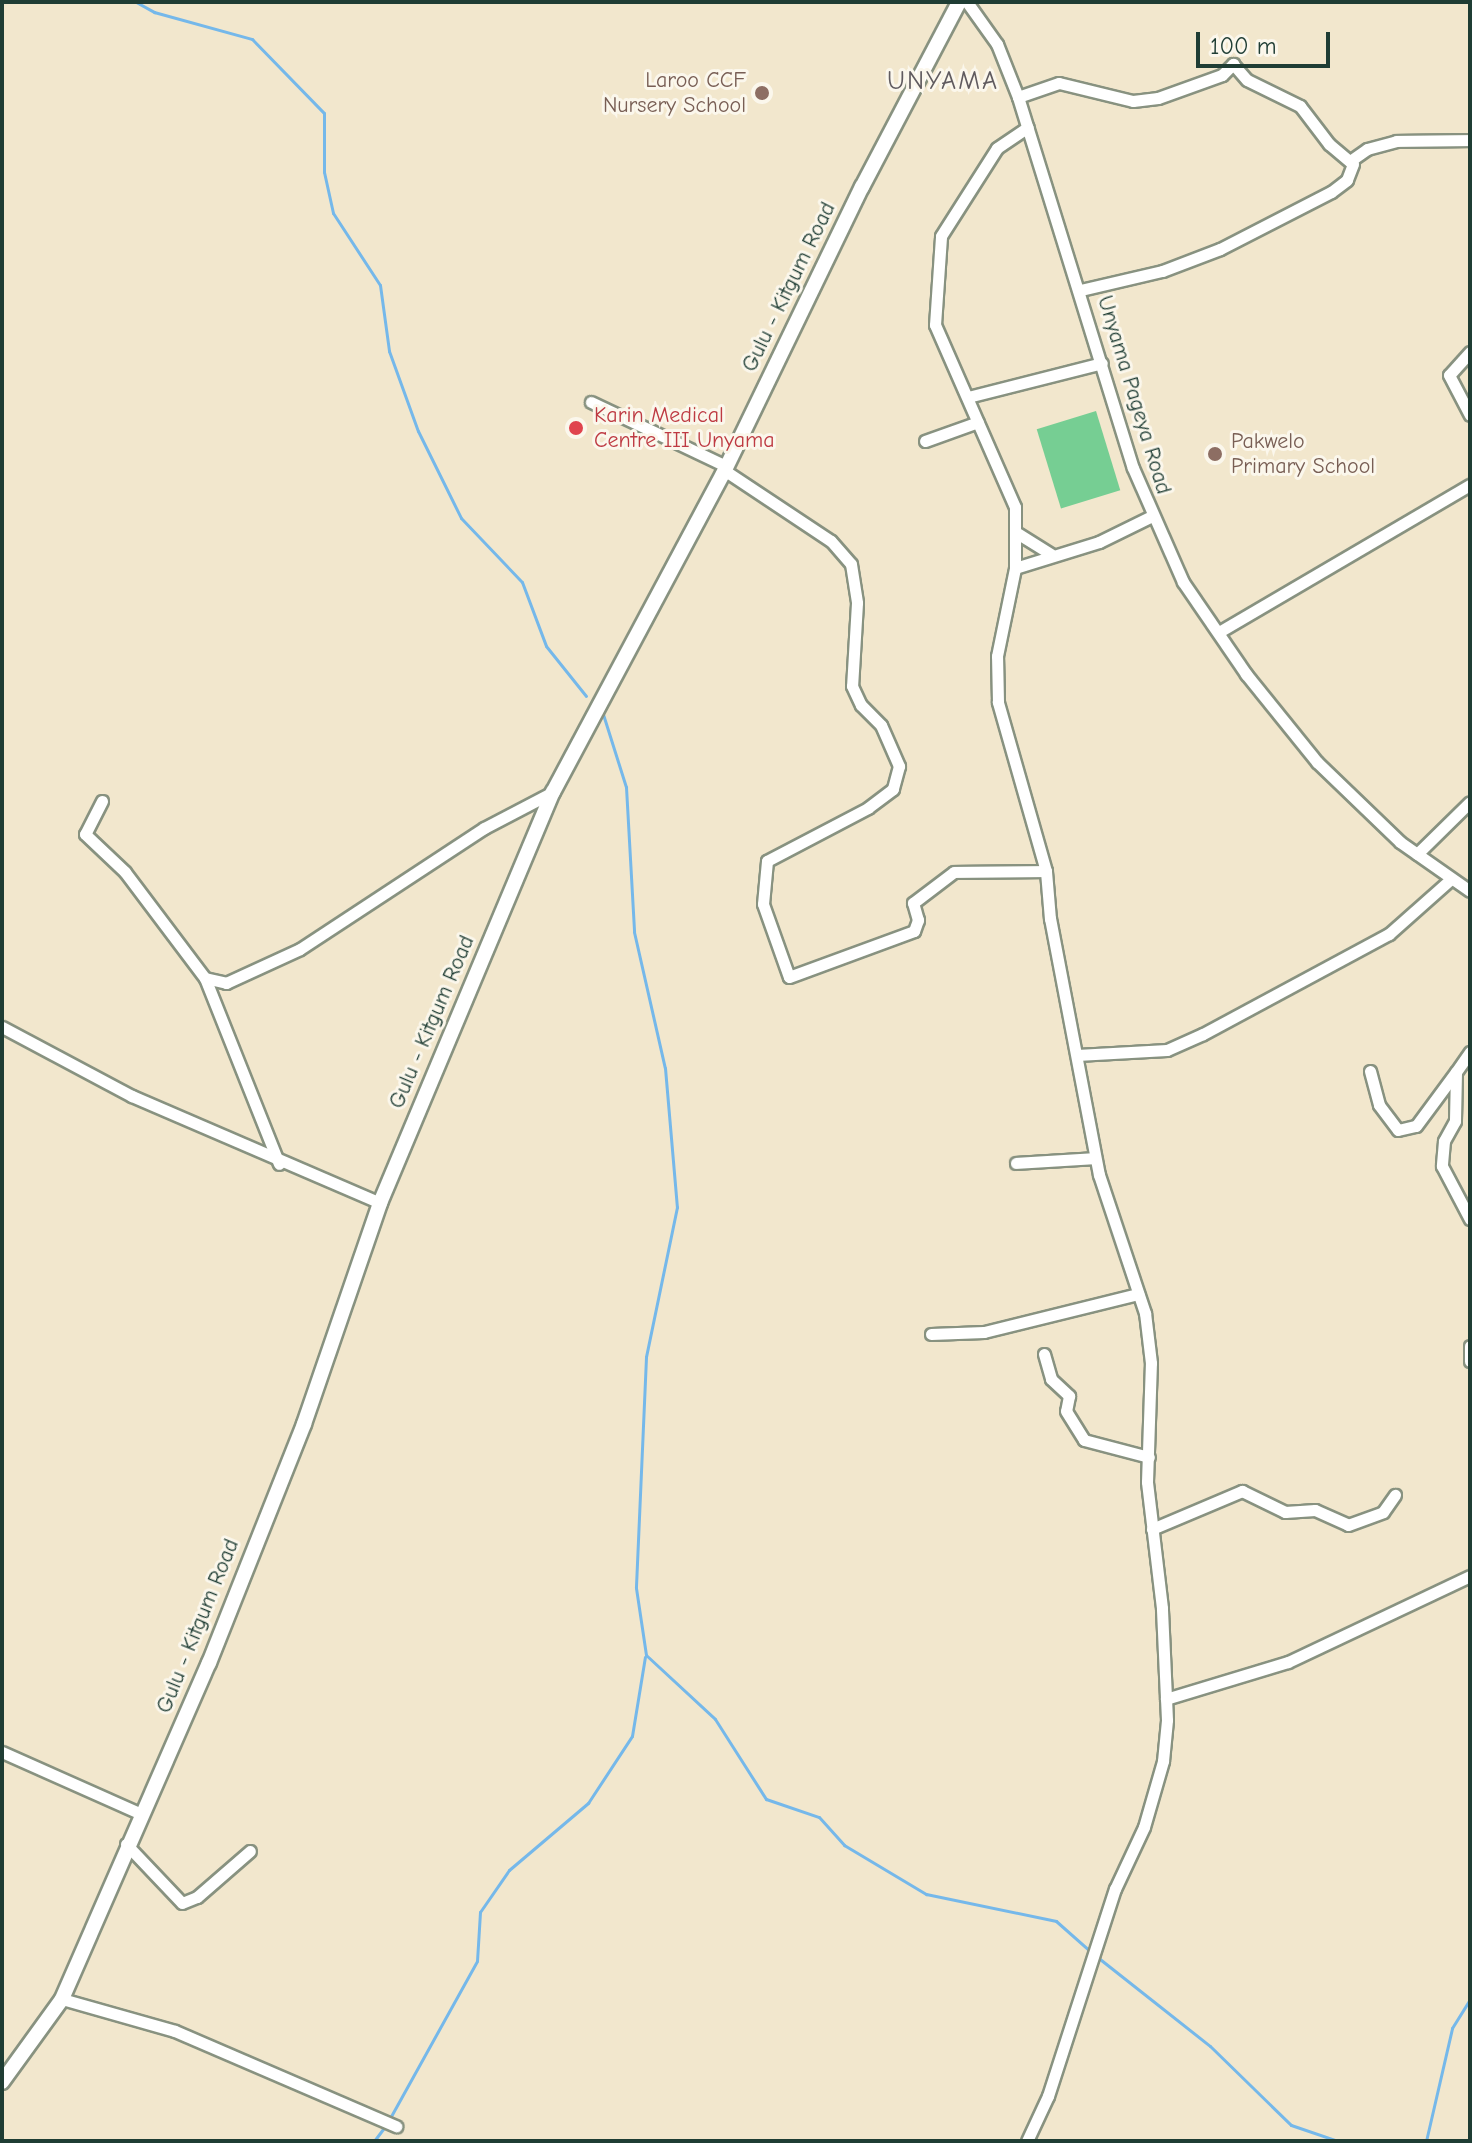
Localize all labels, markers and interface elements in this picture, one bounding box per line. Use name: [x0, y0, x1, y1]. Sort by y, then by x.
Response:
scale bar: [1200, 16, 1334, 66]
text: 100 m: [1210, 32, 1277, 60]
district label: UNYAMA: [887, 66, 999, 98]
place label: Laroo CCF Nursery School: [603, 67, 746, 118]
marker: Laroo CCF Nursery School: [753, 84, 771, 102]
street label: Gulu - Kitgum Road: [736, 198, 842, 376]
street label: Unyama Pageya Road: [1091, 293, 1177, 497]
place label: Karin Medical Centre III Unyama: [594, 402, 775, 454]
marker: Karin Medical Centre III Unyama: [565, 417, 587, 439]
place label: Pakwelo Primary School: [1231, 428, 1375, 480]
marker: Pakwelo Primary School: [1206, 445, 1224, 463]
street label: Gulu - Kitgum Road: [384, 931, 480, 1113]
street label: Gulu - Kitgum Road: [151, 1535, 245, 1717]

